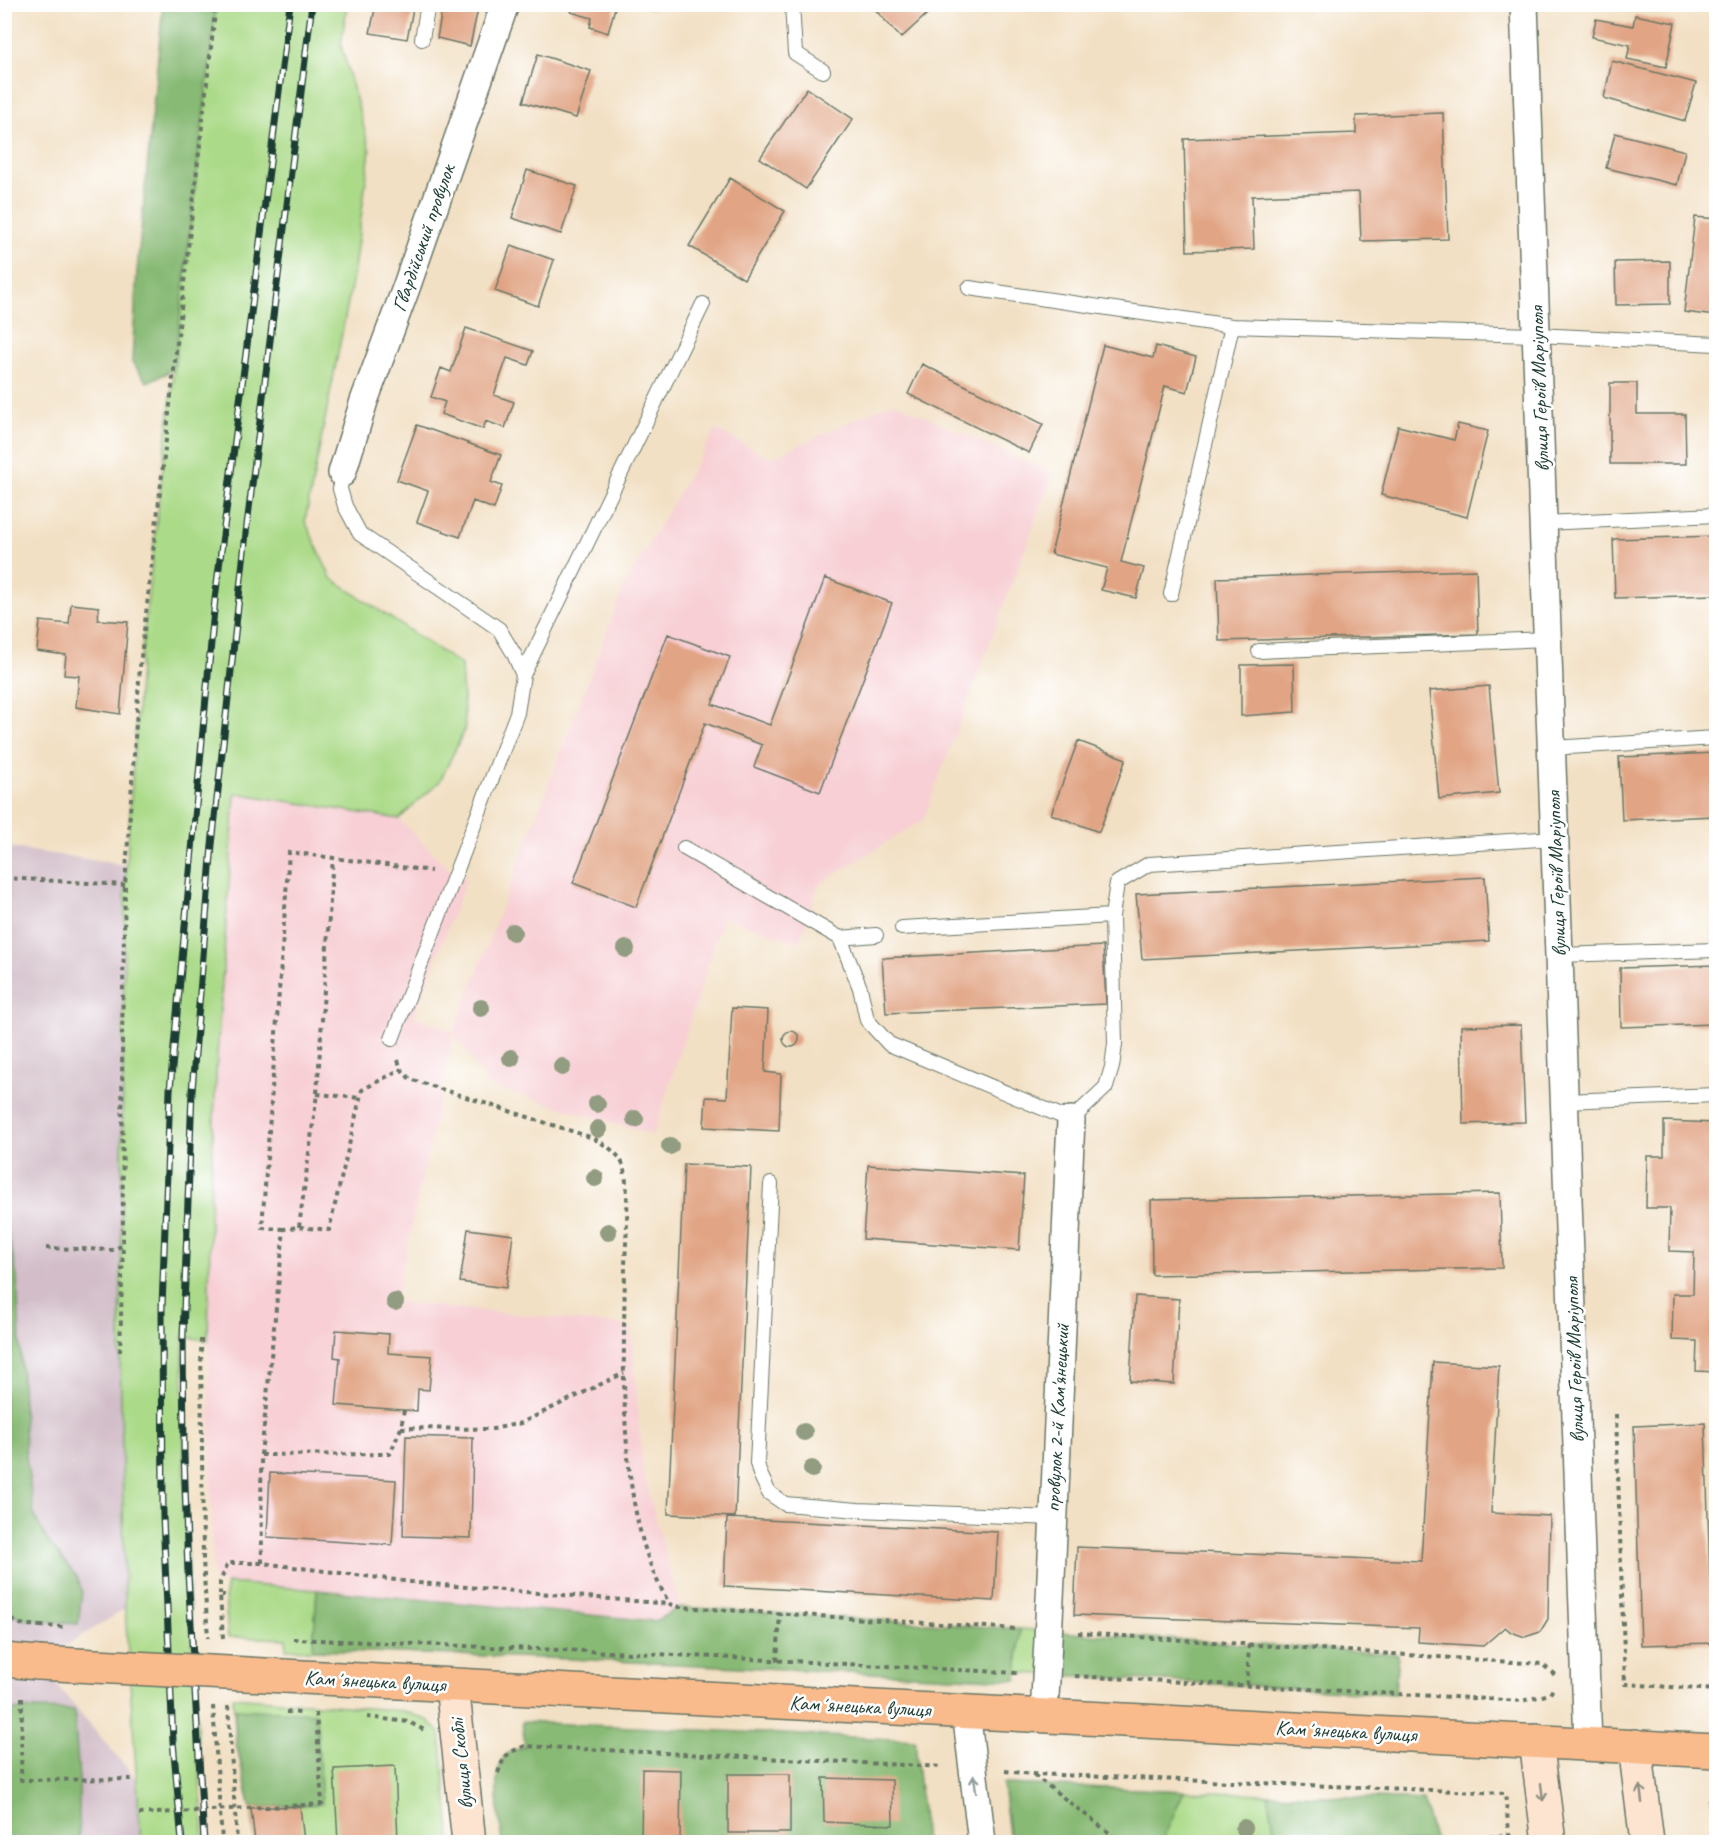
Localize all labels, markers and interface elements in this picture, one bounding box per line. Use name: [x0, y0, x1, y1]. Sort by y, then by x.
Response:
street label: Гвардійський провулок: [386, 159, 461, 315]
street label: вулиця Героїв Маріуполя: [1523, 304, 1555, 472]
street label: вулиця Героїв Маріуполя: [1540, 789, 1572, 957]
street label: вулиця Героїв Маріуполя: [1558, 1275, 1590, 1443]
street label: провулок 2-й Кам'янецький: [1039, 1322, 1075, 1513]
street label: Камʼянецька вулиця: [304, 1664, 448, 1698]
street label: Камʼянецька вулиця: [789, 1689, 933, 1723]
street label: вулиця Скоблі: [443, 1714, 479, 1811]
street label: Камʼянецька вулиця: [1275, 1714, 1419, 1748]
one-way arrow: [970, 1775, 981, 1795]
one-way arrow: [1537, 1781, 1548, 1801]
one-way arrow: [1635, 1785, 1646, 1805]

